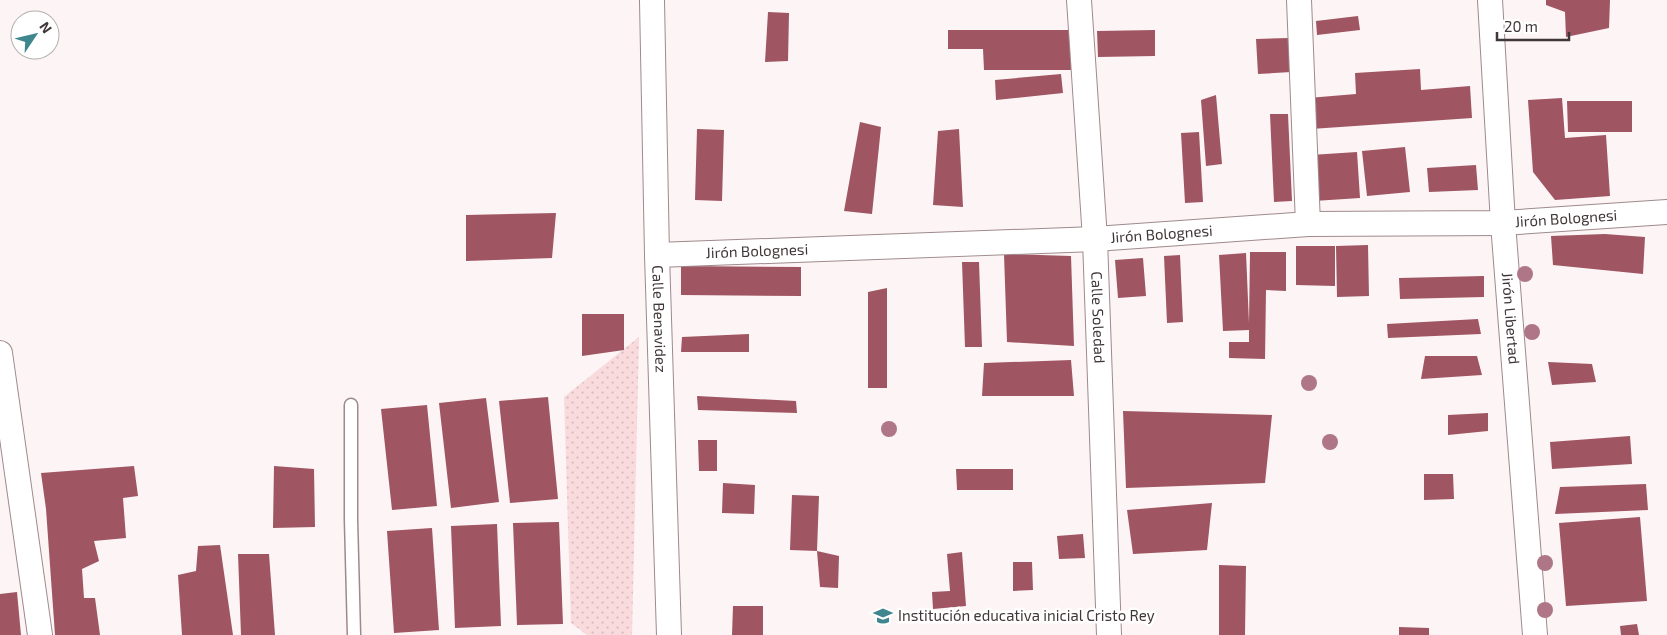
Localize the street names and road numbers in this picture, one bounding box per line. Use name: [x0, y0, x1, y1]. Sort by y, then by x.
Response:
street label: Jirón Bolognesi: [1514, 205, 1618, 230]
street label: Jirón Bolognesi: [1110, 221, 1213, 246]
street label: Jirón Bolognesi: [705, 239, 809, 261]
street label: Calle Benavidez: [649, 265, 671, 373]
street label: Calle Soledad: [1088, 271, 1109, 364]
street label: Jirón Libertad: [1499, 272, 1524, 365]

